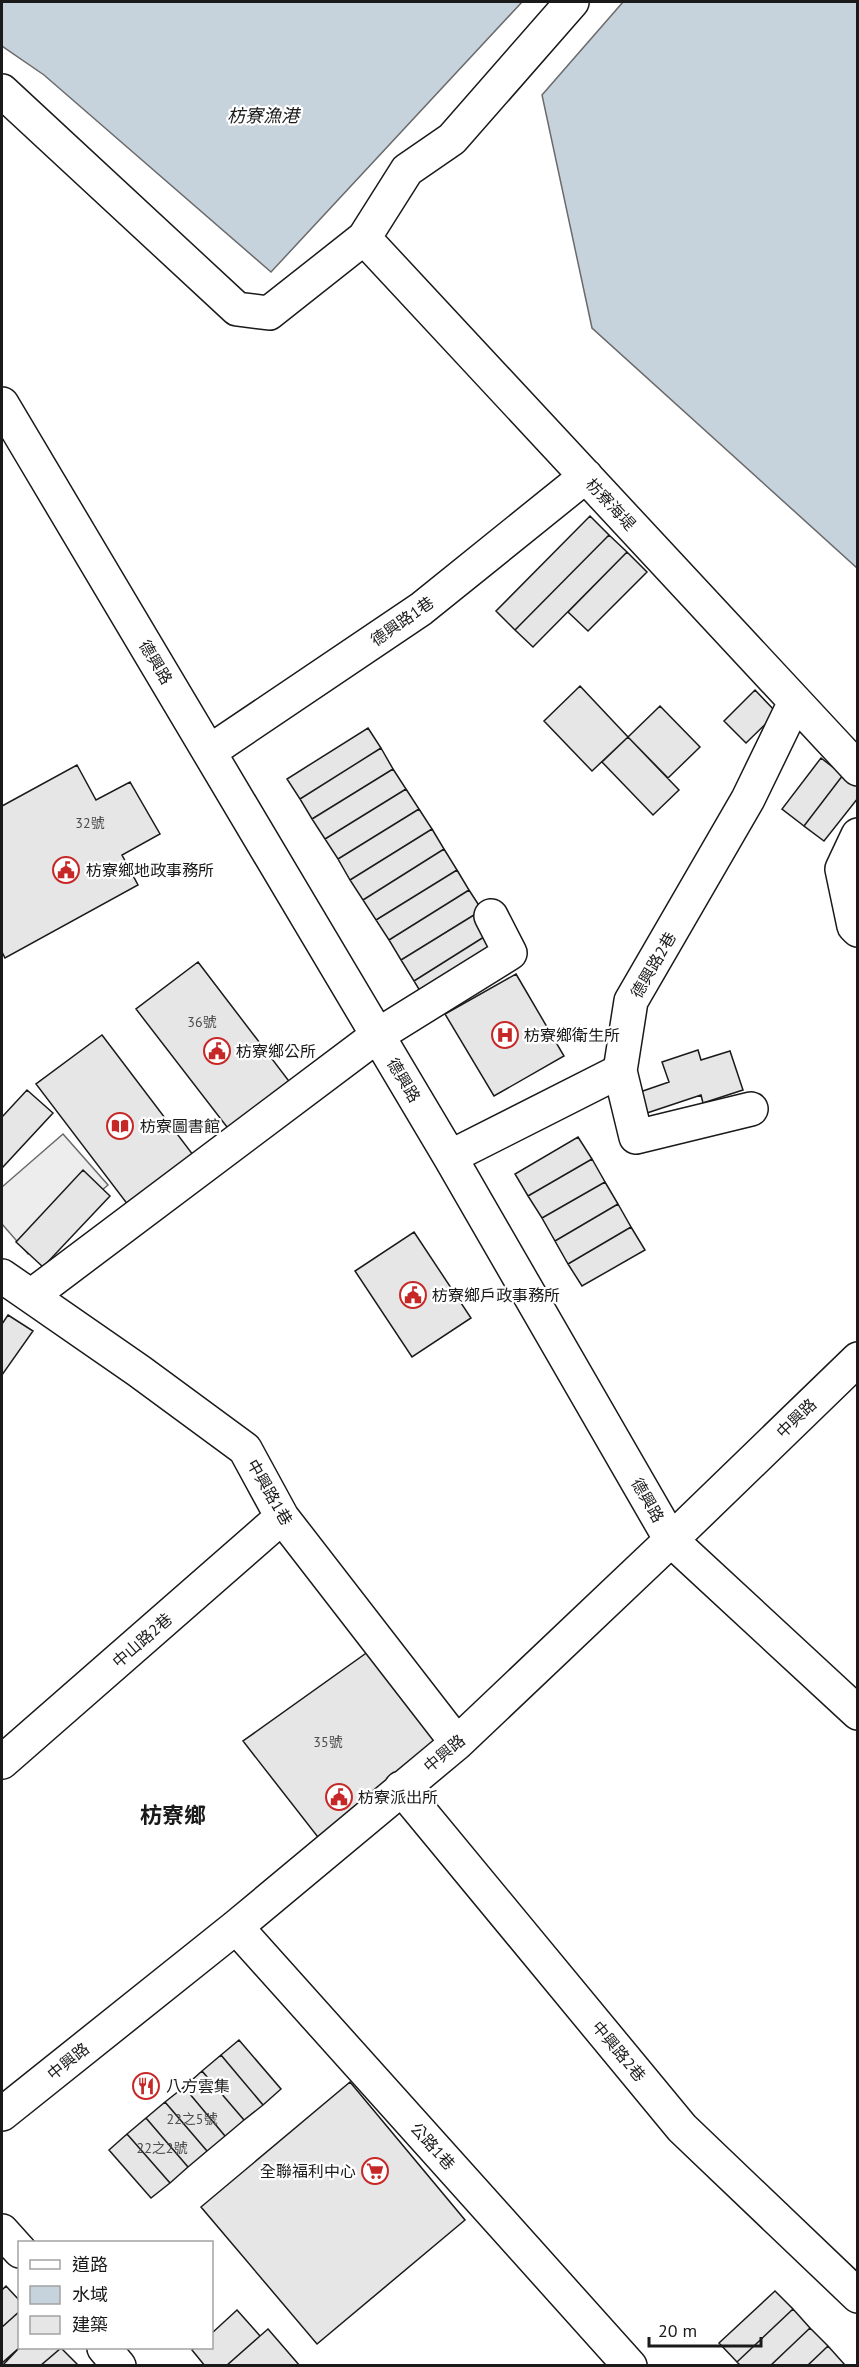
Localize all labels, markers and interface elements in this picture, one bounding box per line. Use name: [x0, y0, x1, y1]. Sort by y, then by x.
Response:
water label: 枋寮漁港: [227, 104, 302, 127]
street label: 枋寮海堤: [582, 474, 640, 534]
street label: 德興路1巷: [366, 592, 438, 650]
street label: 德興路: [135, 636, 177, 688]
house number: 32號: [75, 814, 105, 832]
public building icon: 枋寮鄉地政事務所: [51, 855, 81, 885]
place label: 枋寮鄉地政事務所: [86, 860, 214, 880]
street label: 德興路2巷: [626, 929, 680, 1001]
house number: 36號: [187, 1013, 217, 1031]
hospital icon: 枋寮鄉衛生所: [490, 1020, 520, 1050]
place label: 枋寮鄉衛生所: [524, 1025, 620, 1045]
public building icon: 枋寮鄉公所: [202, 1036, 232, 1066]
place label: 枋寮鄉公所: [236, 1041, 316, 1061]
street label: 德興路: [383, 1054, 425, 1106]
library icon: 枋寮圖書館: [105, 1111, 135, 1141]
place label: 枋寮圖書館: [140, 1116, 220, 1136]
public building icon: 枋寮鄉戶政事務所: [398, 1280, 428, 1310]
place label: 枋寮鄉戶政事務所: [432, 1285, 560, 1305]
street label: 中興路: [772, 1394, 820, 1442]
street label: 中興路1巷: [243, 1456, 297, 1528]
street label: 德興路: [627, 1474, 669, 1526]
street label: 中山路2巷: [108, 1609, 176, 1671]
street label: 中興路: [419, 1730, 469, 1776]
house number: 35號: [313, 1733, 343, 1751]
public building icon: 枋寮派出所: [324, 1782, 354, 1812]
place label: 枋寮派出所: [358, 1787, 438, 1807]
district label: 枋寮鄉: [140, 1801, 206, 1829]
street label: 中興路2巷: [588, 2017, 650, 2085]
street label: 中興路: [43, 2038, 93, 2084]
restaurant icon: 八方雲集: [131, 2071, 161, 2101]
place label: 八方雲集: [166, 2076, 230, 2096]
house number: 22之5號: [167, 2110, 217, 2128]
street label: 公路1巷: [407, 2118, 459, 2174]
house number: 22之2號: [137, 2139, 187, 2157]
supermarket icon: 全聯福利中心: [360, 2156, 390, 2186]
place label: 全聯福利中心: [260, 2161, 356, 2181]
legend: [18, 2241, 213, 2349]
text: 道路: [72, 2253, 108, 2276]
text: 水域: [72, 2283, 108, 2306]
scale bar: [649, 2310, 762, 2348]
text: 建築: [72, 2313, 108, 2336]
text: 20 m: [658, 2319, 697, 2342]

